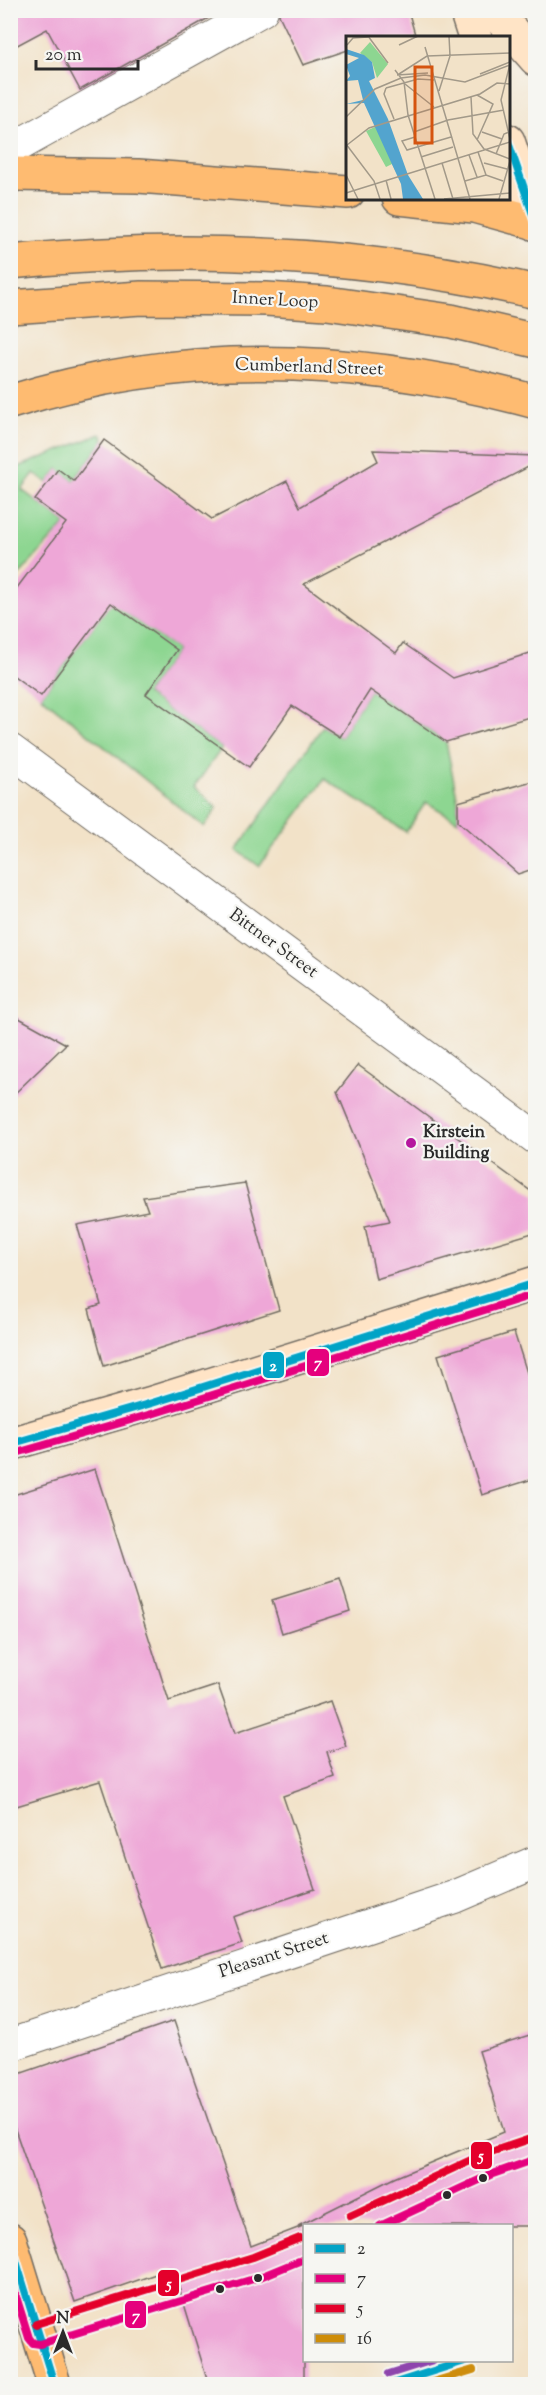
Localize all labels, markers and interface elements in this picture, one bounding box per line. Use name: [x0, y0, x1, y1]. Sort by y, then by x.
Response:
scale bar: [36, 33, 138, 71]
inset map: [346, 36, 510, 200]
text: 20 m: [45, 43, 82, 69]
street label: Inner Loop: [231, 286, 319, 316]
street label: Cumberland Street: [234, 352, 384, 384]
street label: Bittner Street: [223, 903, 323, 985]
place label: Kirstein Building: [423, 1120, 489, 1167]
marker: Kirstein Building: [404, 1136, 418, 1150]
line badge: 7: [306, 1348, 330, 1377]
line badge: 2: [262, 1351, 285, 1379]
text: 7: [314, 1353, 323, 1376]
text: 2: [269, 1356, 277, 1379]
street label: Pleasant Street: [216, 1926, 332, 1986]
line badge: 5: [470, 2141, 493, 2170]
text: 5: [476, 2146, 484, 2169]
unlabelled marker: [477, 2172, 489, 2184]
unlabelled marker: [441, 2189, 453, 2201]
legend: [303, 2224, 513, 2362]
text: 2: [357, 2237, 366, 2263]
text: 7: [357, 2267, 366, 2293]
line badge: 5: [157, 2269, 180, 2297]
unlabelled marker: [252, 2272, 264, 2284]
text: 5: [164, 2274, 172, 2297]
unlabelled marker: [214, 2283, 226, 2295]
text: 5: [356, 2297, 363, 2323]
line badge: 7: [124, 2300, 147, 2329]
north arrow: [33, 2302, 93, 2362]
text: 7: [132, 2306, 141, 2329]
text: N: [57, 2308, 70, 2331]
text: 16: [357, 2327, 372, 2353]

